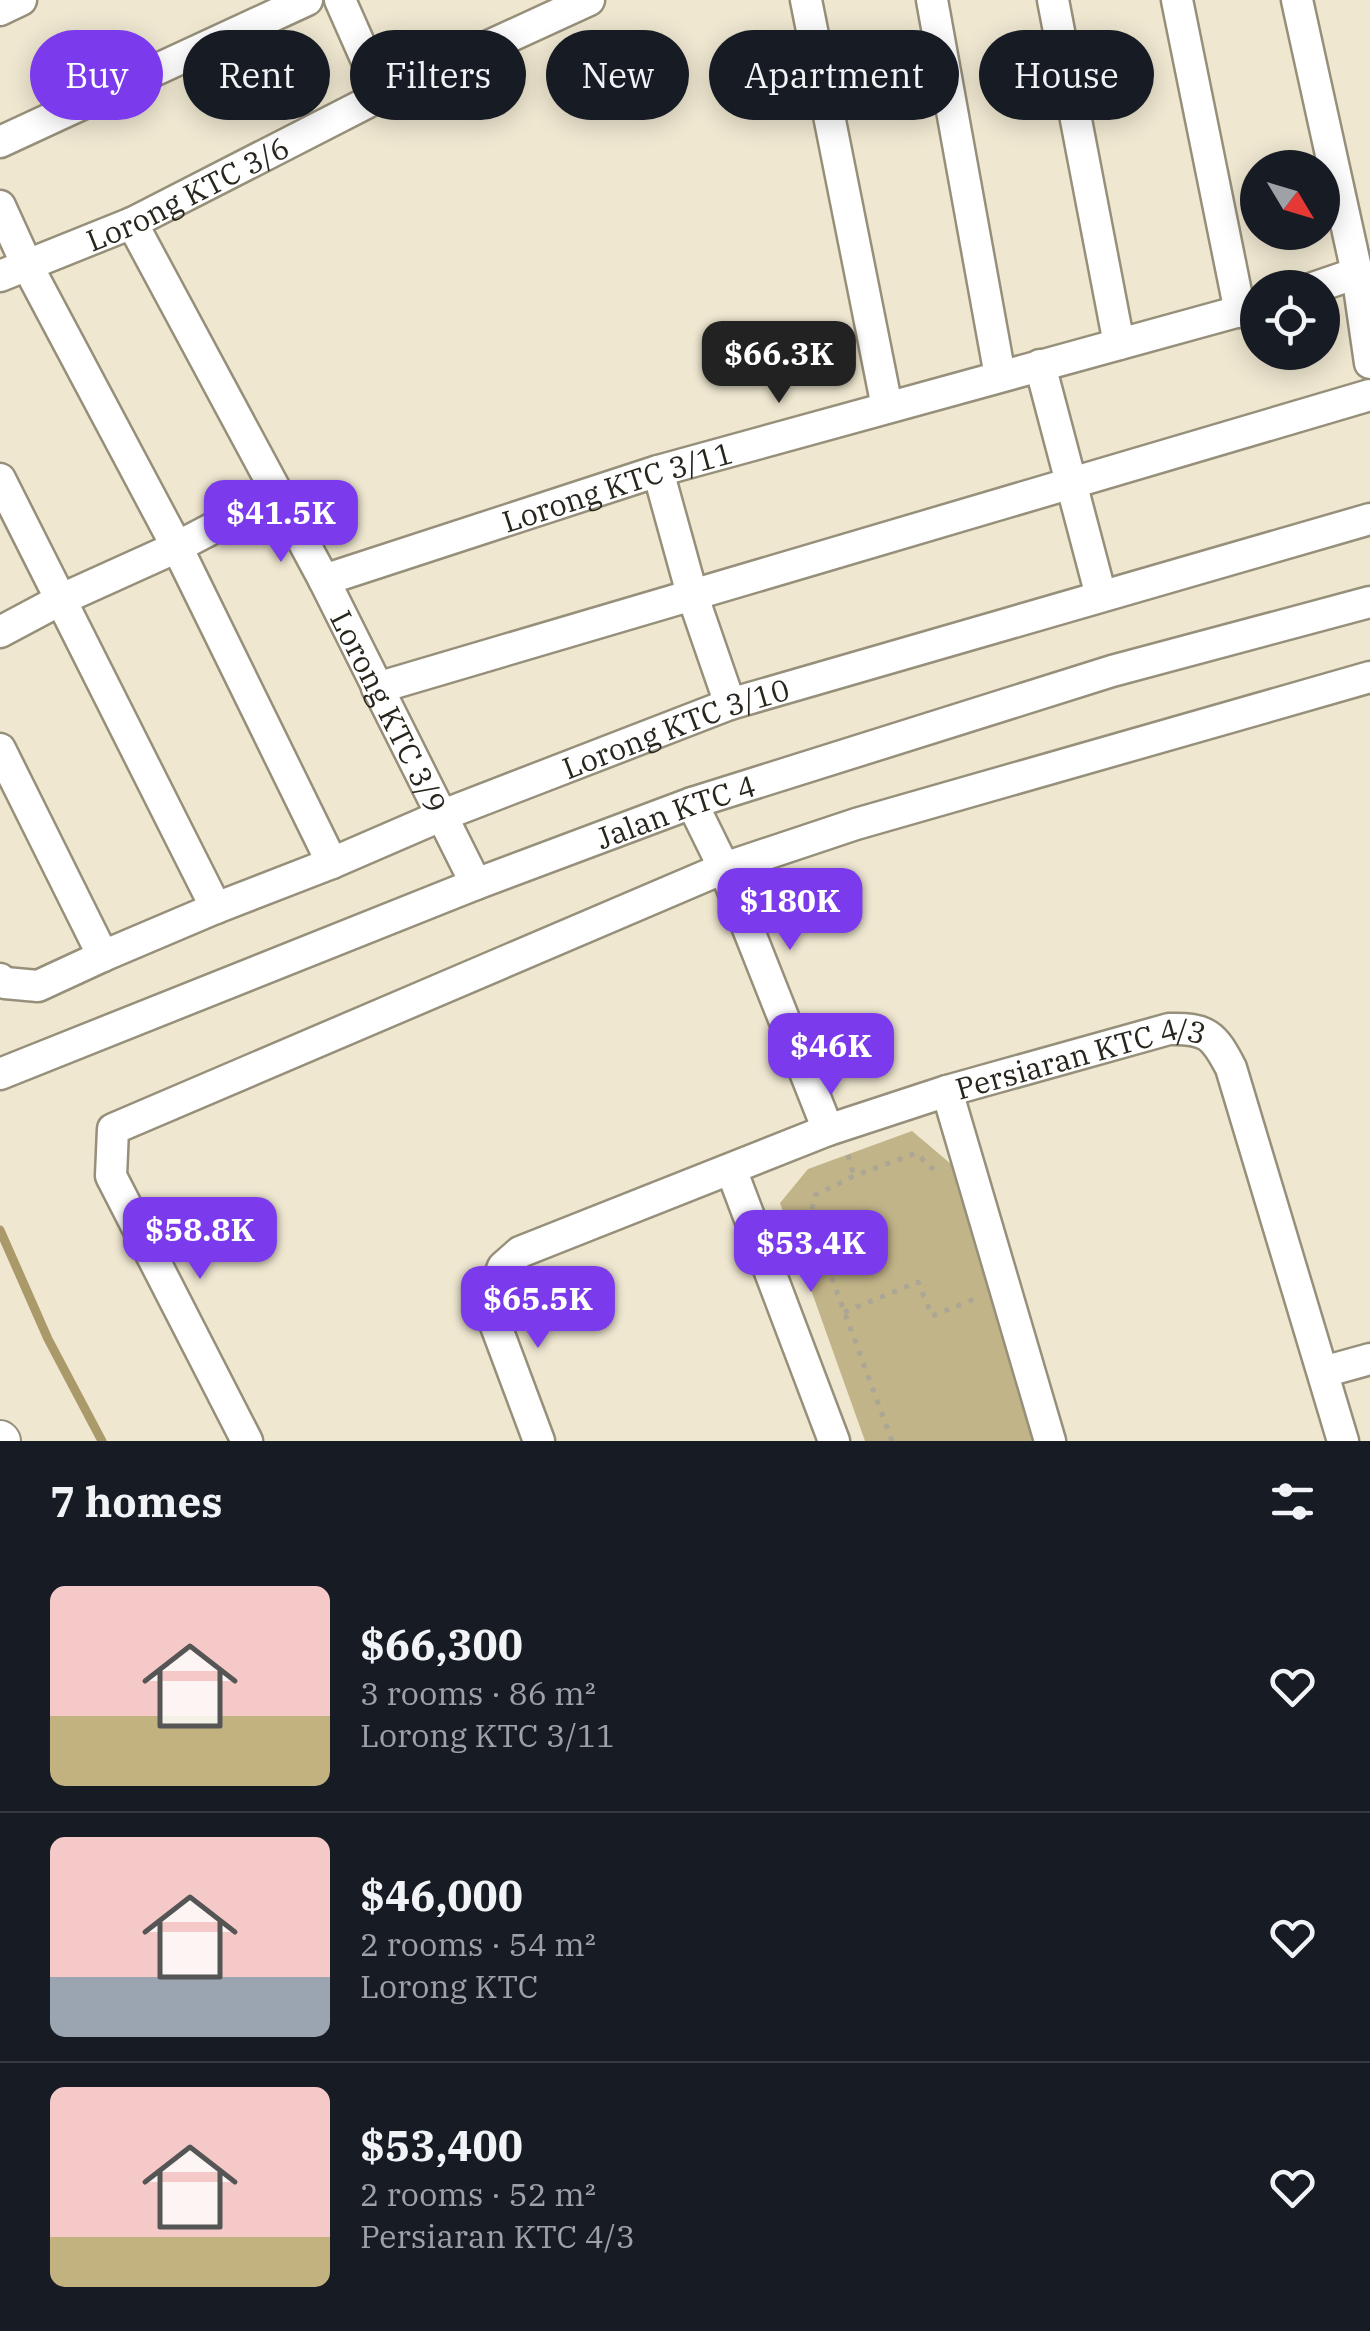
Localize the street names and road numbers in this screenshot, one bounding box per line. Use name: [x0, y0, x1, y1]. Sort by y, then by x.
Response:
street label: Lorong KTC 3/6: [80, 127, 295, 259]
street label: Lorong KTC 3/11: [497, 432, 737, 540]
street label: Lorong KTC 3/9: [323, 603, 457, 819]
street label: Lorong KTC 3/10: [556, 668, 794, 787]
street label: Jalan KTC 4: [590, 765, 760, 857]
street label: Persiaran KTC 4/3: [951, 1008, 1210, 1107]

